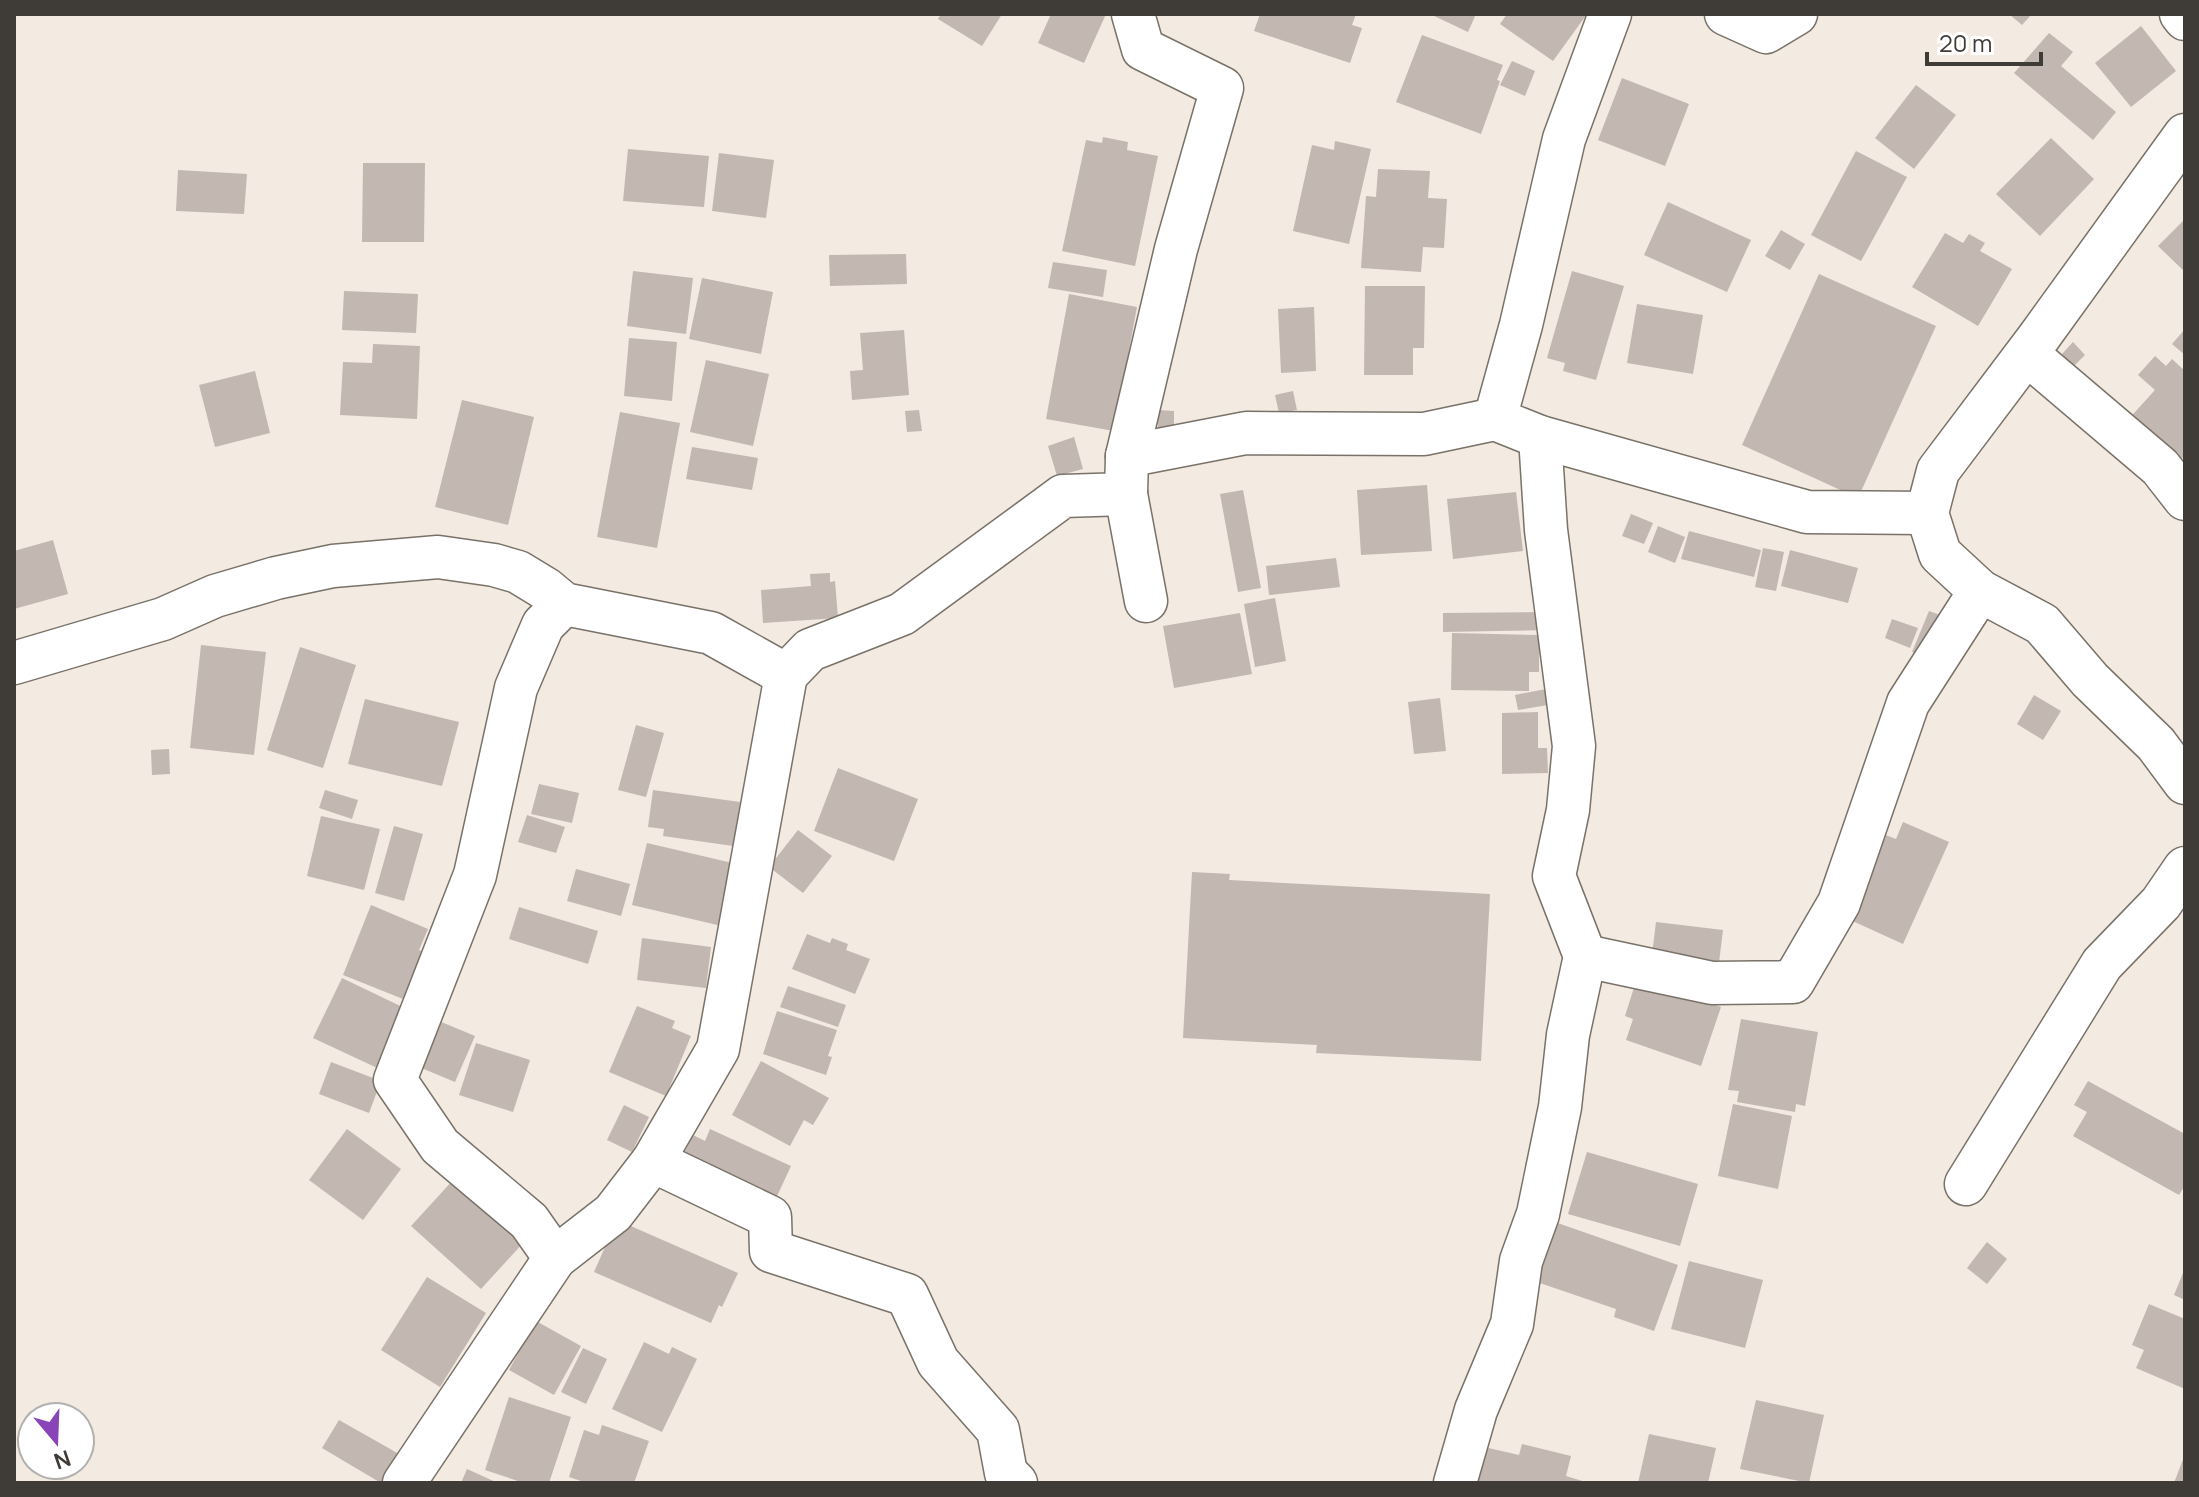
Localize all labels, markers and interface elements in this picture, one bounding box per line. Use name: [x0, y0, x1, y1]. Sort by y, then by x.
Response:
scale bar: [1927, 16, 2041, 66]
text: 20 m: [1939, 26, 1992, 59]
north arrow: [16, 1401, 96, 1481]
text: N: [50, 1443, 75, 1477]

